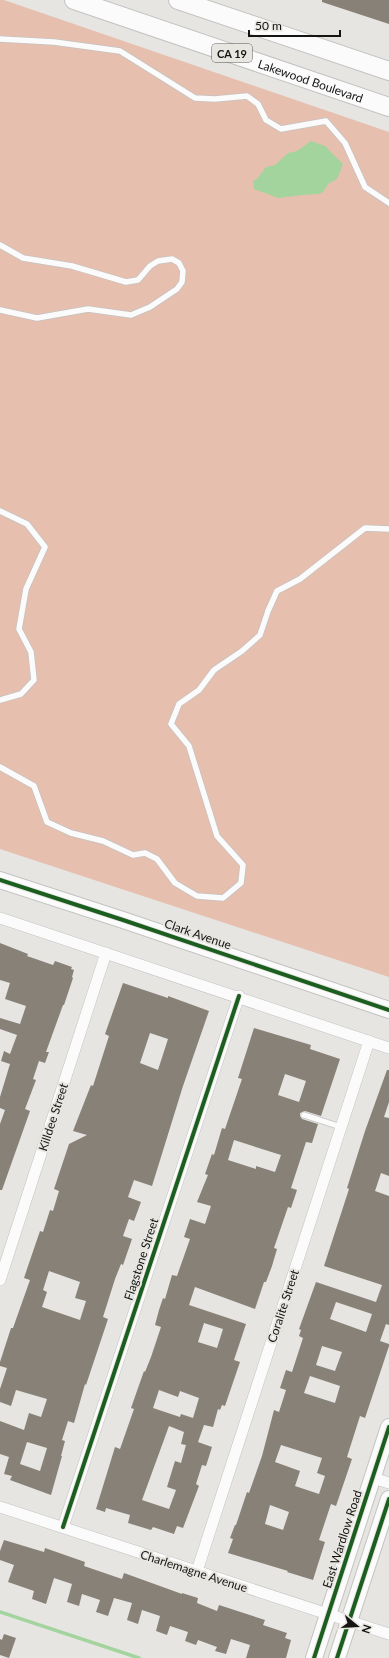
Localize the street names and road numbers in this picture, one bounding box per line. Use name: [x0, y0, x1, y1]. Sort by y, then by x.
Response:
road number: CA 19: [212, 44, 252, 62]
street label: Lakewood Boulevard: [256, 56, 365, 105]
street label: Clark Avenue: [163, 916, 233, 952]
street label: Killdee Street: [35, 1080, 71, 1153]
street label: Flagstone Street: [121, 1215, 162, 1302]
street label: Coralite Street: [264, 1267, 302, 1344]
street label: East Wardlow Road: [319, 1488, 365, 1590]
street label: Charlemagne Avenue: [139, 1547, 249, 1595]

